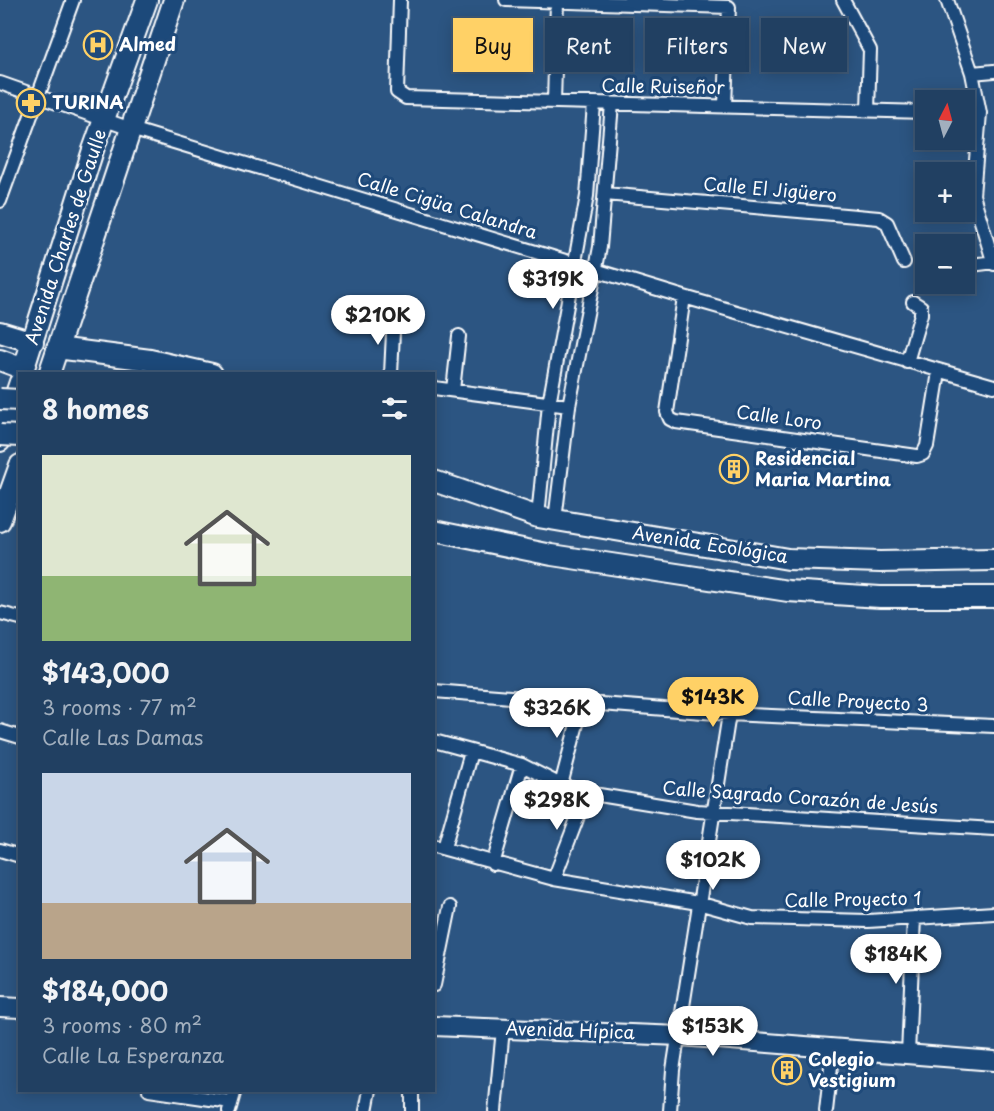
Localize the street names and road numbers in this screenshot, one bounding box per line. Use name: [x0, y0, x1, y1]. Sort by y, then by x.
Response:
street label: Calle Ruiseñor: [601, 71, 726, 100]
street label: Avenida Charles de Gaulle: [17, 125, 112, 348]
street label: Calle Cigüa Calandra: [354, 164, 541, 245]
street label: Calle El Jigüero: [702, 169, 838, 208]
street label: Calle Loro: [735, 397, 824, 436]
street label: Avenida Ecológica: [631, 518, 791, 569]
street label: Calle Proyecto 3: [787, 683, 929, 718]
street label: Calle Sagrado Corazón de Jesús: [661, 773, 939, 820]
street label: Calle Proyecto 1: [784, 884, 922, 913]
street label: Avenida Hípica: [505, 1014, 636, 1045]

